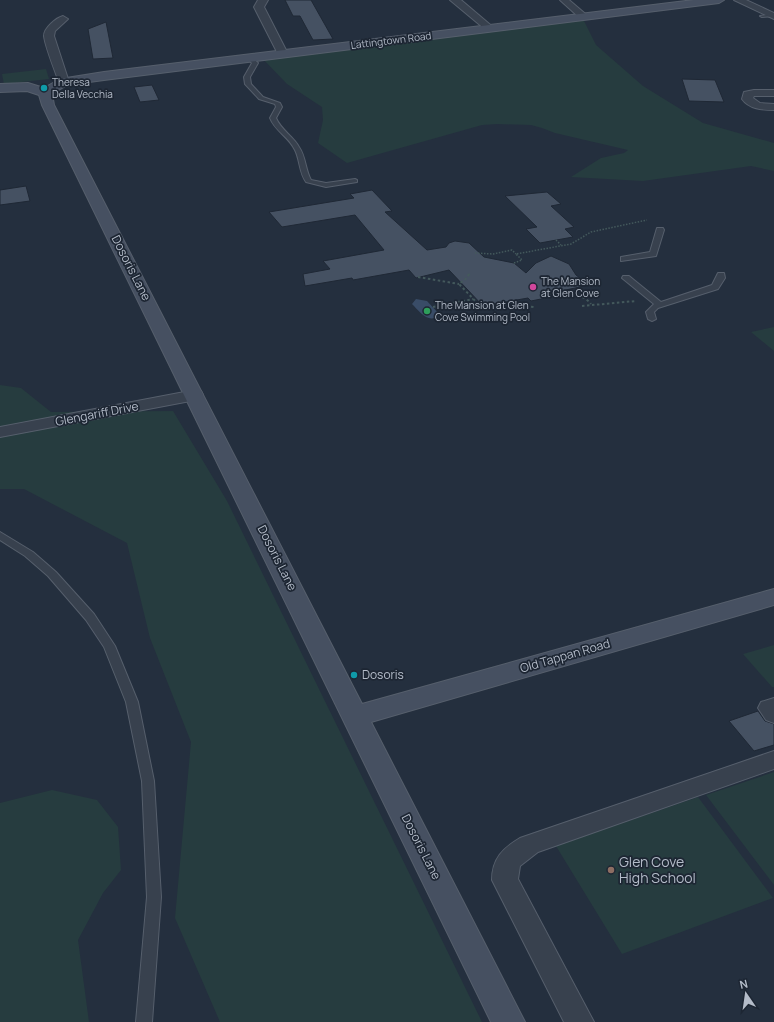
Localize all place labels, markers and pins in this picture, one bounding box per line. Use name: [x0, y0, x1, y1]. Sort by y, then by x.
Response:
place label: Theresa Della Vecchia: [52, 75, 113, 101]
marker: Theresa Della Vecchia: [39, 83, 49, 93]
place label: The Mansion at Glen Cove: [541, 274, 600, 300]
marker: The Mansion at Glen Cove: [528, 282, 538, 292]
place label: The Mansion at Glen Cove Swimming Pool: [435, 298, 530, 324]
marker: The Mansion at Glen Cove Swimming Pool: [422, 306, 432, 316]
place label: Dosoris: [362, 666, 404, 683]
marker: Dosoris: [349, 670, 359, 680]
place label: Glen Cove High School: [619, 852, 696, 887]
marker: Glen Cove High School: [606, 865, 616, 875]

